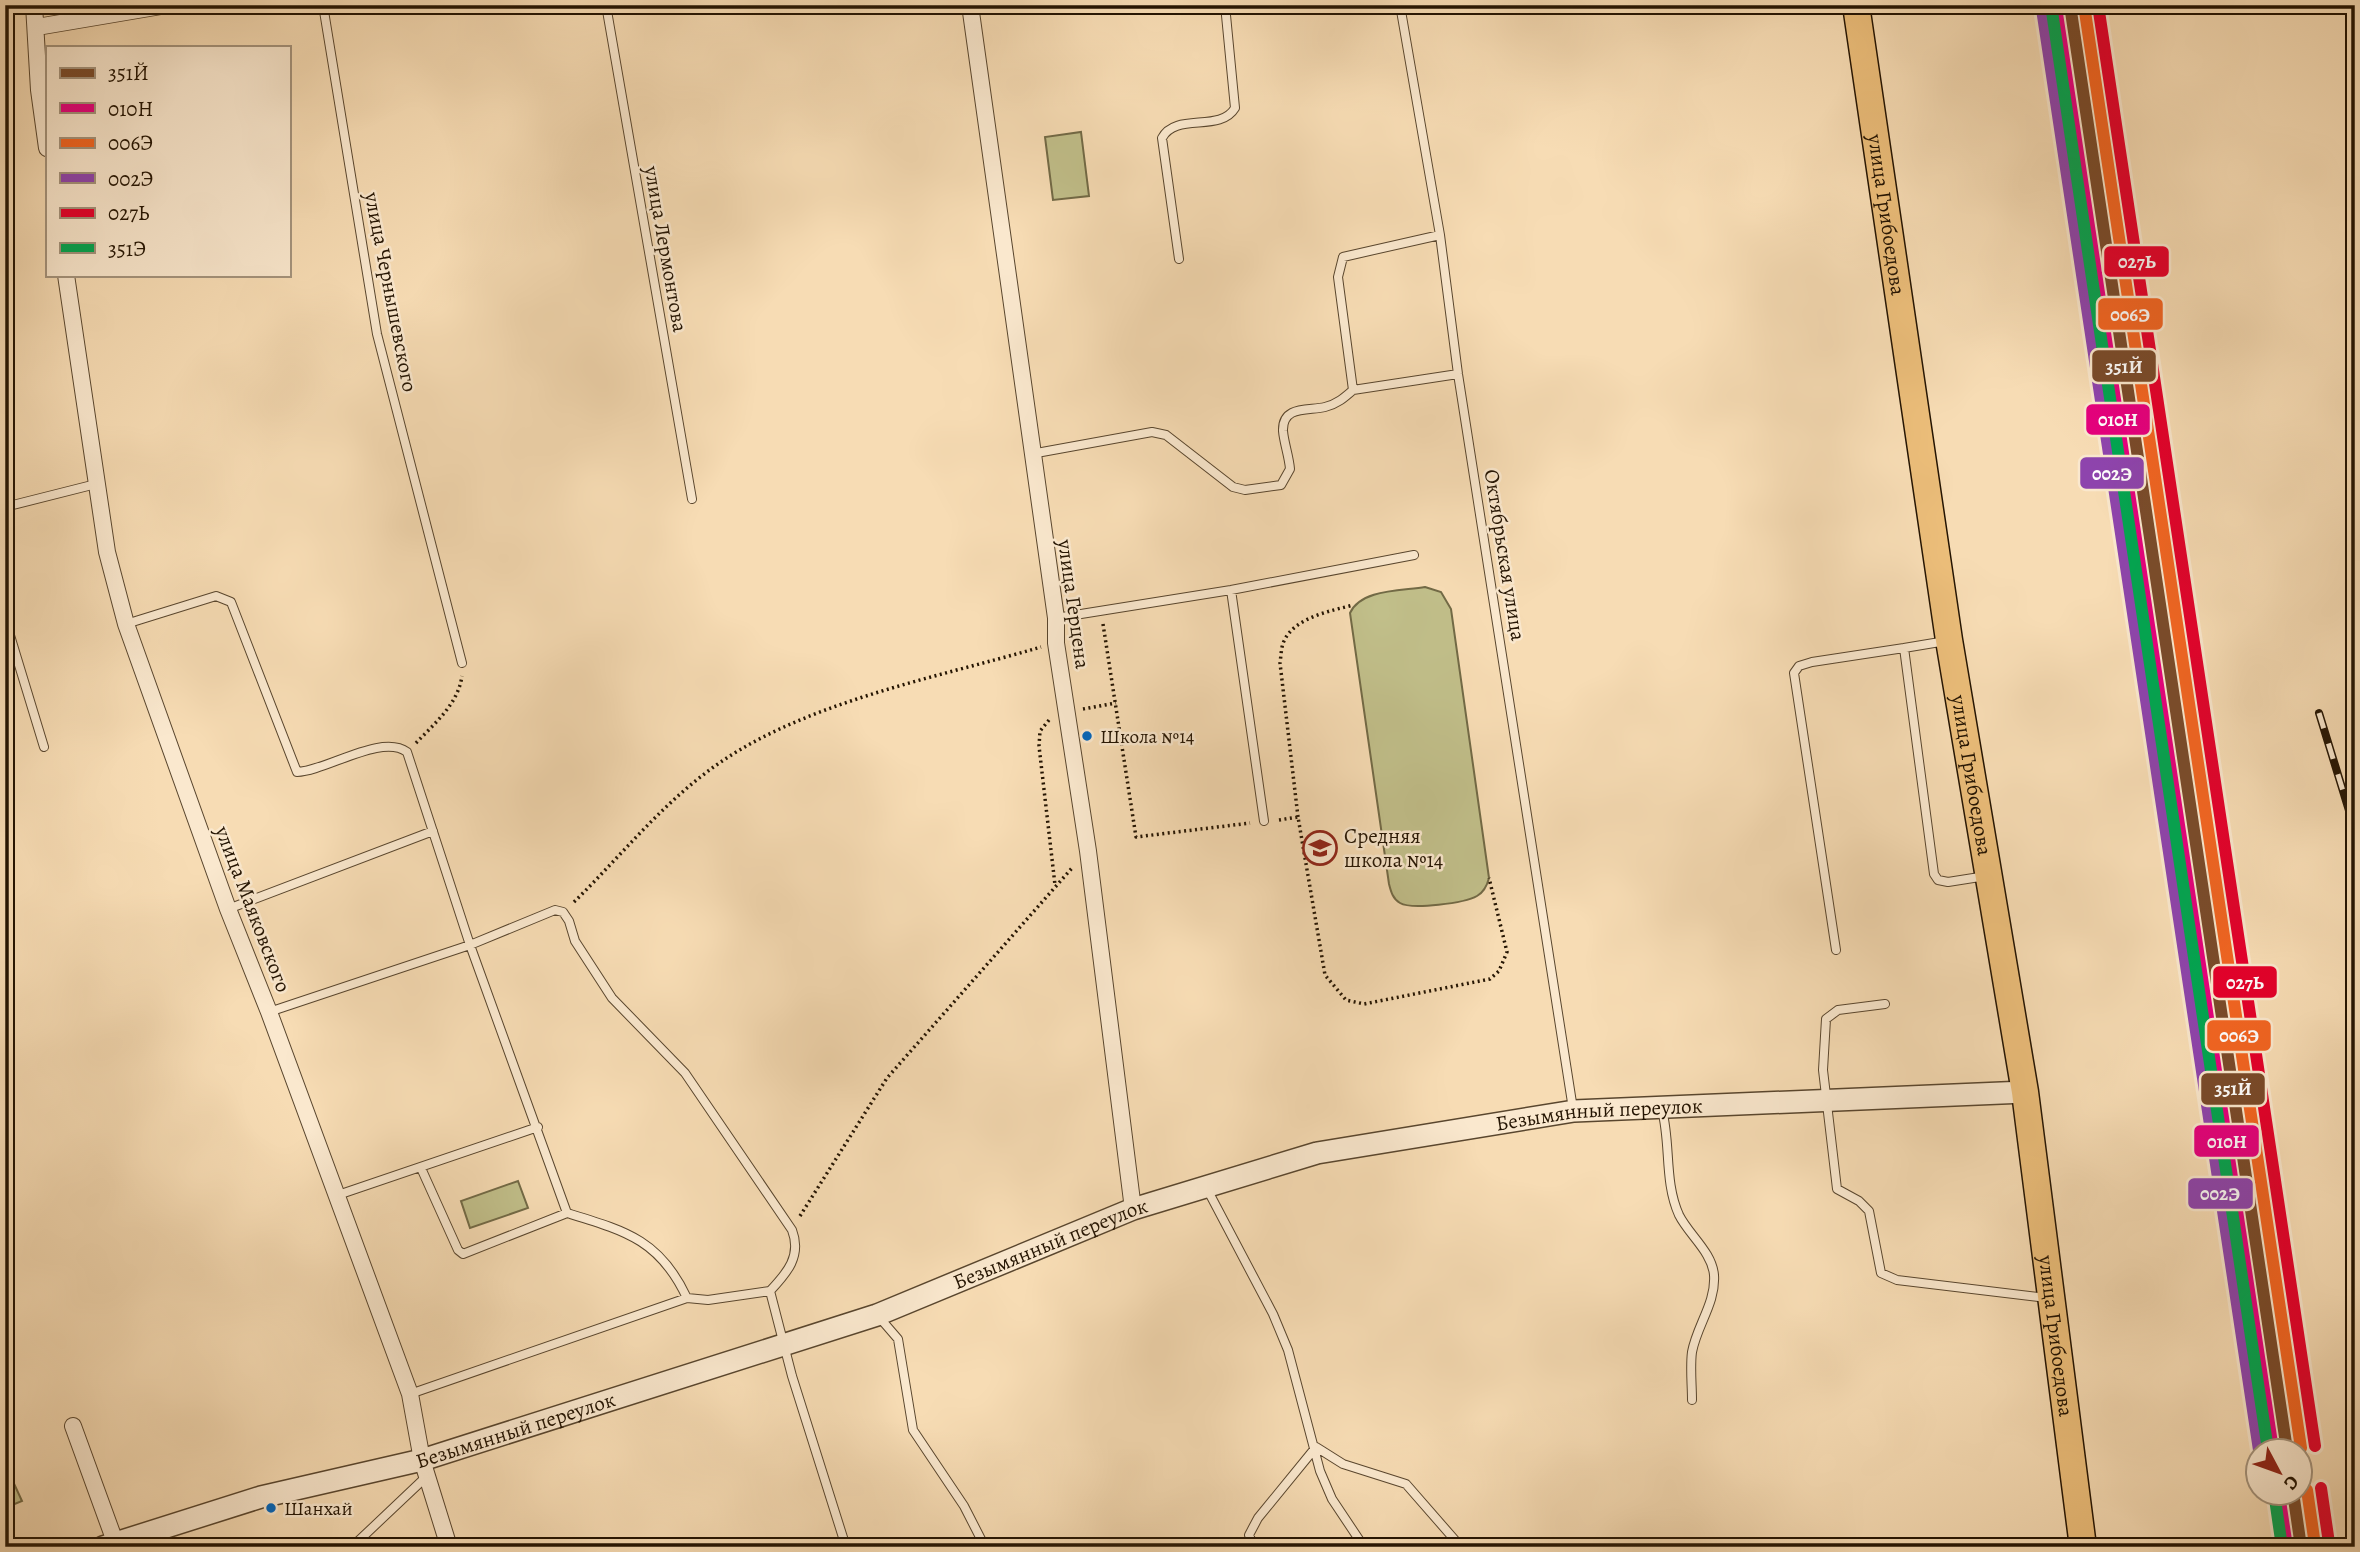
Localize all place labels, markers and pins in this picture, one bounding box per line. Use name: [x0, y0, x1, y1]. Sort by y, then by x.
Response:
place label: Школа №14: [1100, 724, 1195, 750]
marker: Школа №14: [1080, 729, 1094, 743]
place label: Средняя школа №14: [1344, 822, 1443, 874]
school or university icon: Средняя школа №14: [1301, 829, 1339, 867]
place label: Шанхай: [284, 1496, 353, 1522]
marker: Шанхай: [264, 1501, 278, 1515]

